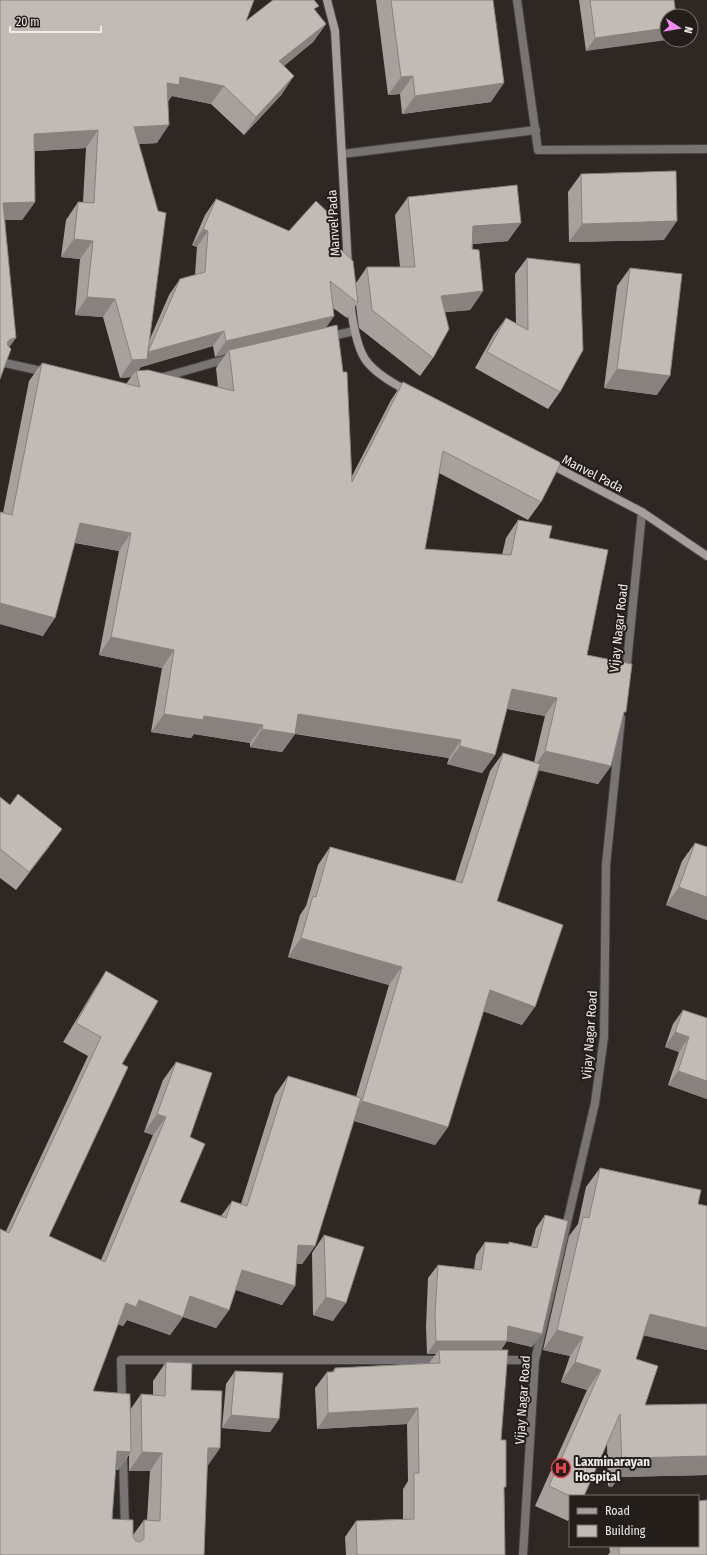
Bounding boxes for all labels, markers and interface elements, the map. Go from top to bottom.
scale bar [10,8,101,34]
north arrow [659,8,699,48]
text: 20 m [16,15,40,29]
text: N [681,25,695,35]
street label: Manvel Pada [324,189,343,257]
street label: Manvel Pada [560,452,626,495]
street label: Vijay Nagar Road [606,583,631,673]
street label: Vijay Nagar Road [579,990,600,1080]
street label: Vijay Nagar Road [512,1355,533,1445]
place label: Laxminarayan Hospital [575,1454,650,1484]
hospital icon: Laxminarayan Hospital [550,1457,572,1479]
legend [569,1495,699,1547]
text: Road [605,1504,630,1518]
text: Building [605,1524,646,1538]

